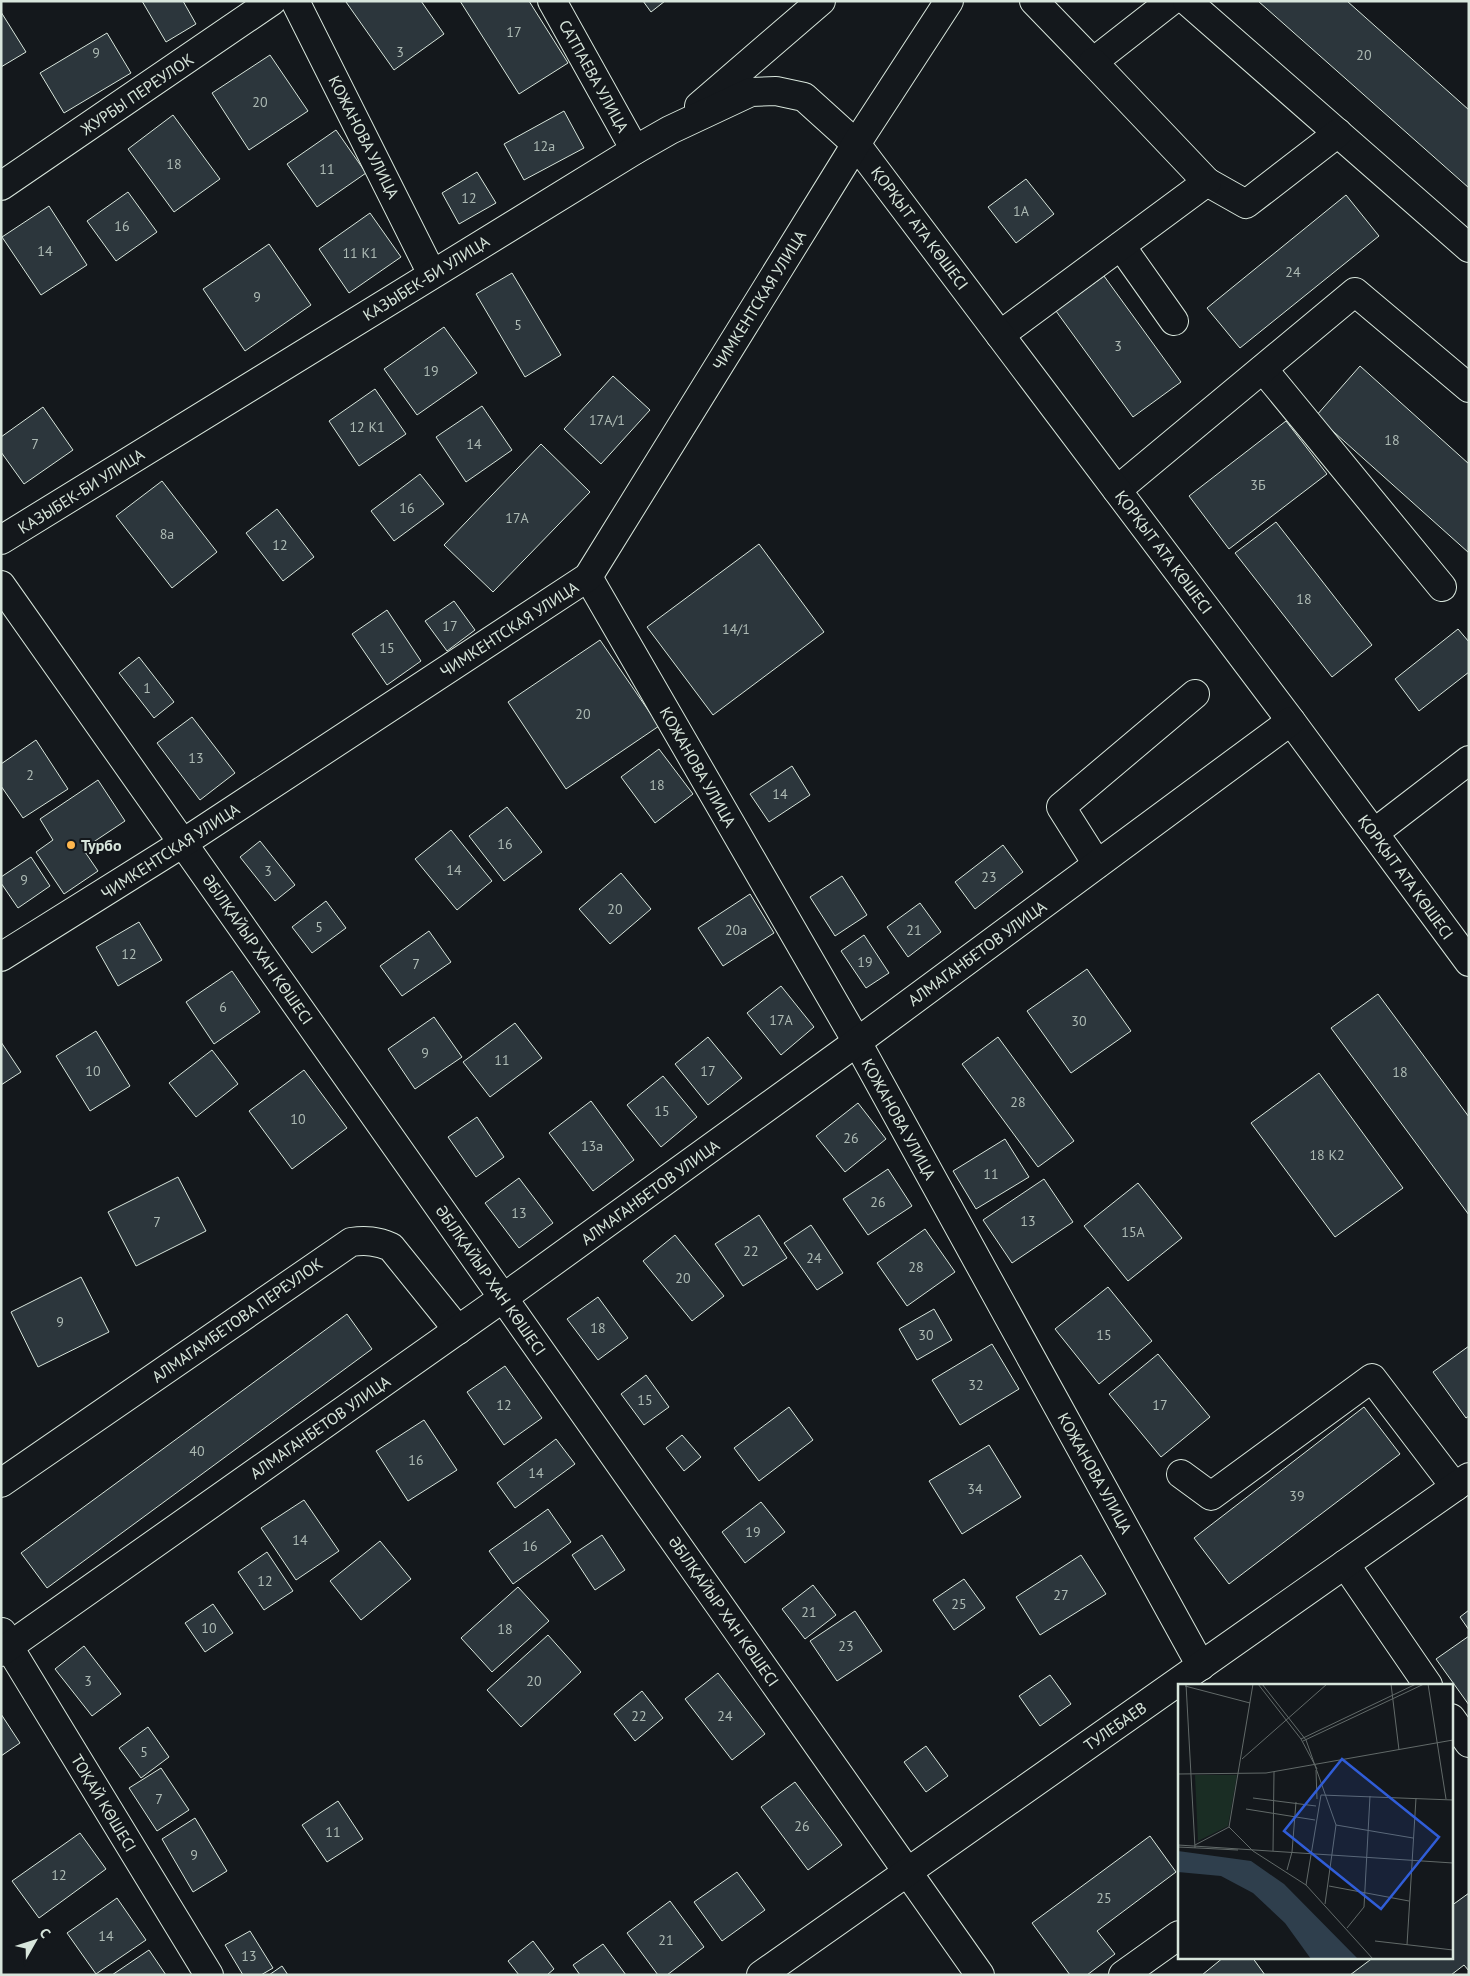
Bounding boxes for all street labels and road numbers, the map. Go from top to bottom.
street label: САТПАЕВА УЛИЦА [555,16,634,136]
street label: ЖУРБЫ ПЕРЕУЛОК [76,49,197,140]
street label: КОЖАНОВА УЛИЦА [324,72,404,202]
street label: ҚОРҚЫТ АТА КӨШЕСІ [867,162,973,294]
street label: ЧИМКЕНТСКАЯ УЛИЦА [708,226,811,374]
street label: КАЗЫБЕК-БИ УЛИЦА [359,231,493,325]
street label: КАЗЫБЕК-БИ УЛИЦА [14,444,148,538]
street label: ҚОРҚЫТ АТА КӨШЕСІ [1111,486,1217,618]
street label: ЧИМКЕНТСКАЯ УЛИЦА [436,576,583,681]
street label: КОЖАНОВА УЛИЦА [655,703,741,831]
street label: ЧИМКЕНТСКАЯ УЛИЦА [97,798,244,903]
street label: ҚОРҚЫТ АТА КӨШЕСІ [1354,811,1458,943]
street label: ӘБІЛҚАЙЫР ХАН КӨШЕСІ [198,870,318,1028]
street label: АЛМАГАНБЕТОВ УЛИЦА [904,896,1051,1010]
street label: КОЖАНОВА УЛИЦА [857,1055,941,1184]
street label: АЛМАГАНБЕТОВ УЛИЦА [577,1135,724,1249]
street label: ӘБІЛҚАЙЫР ХАН КӨШЕСІ [431,1201,551,1359]
street label: АЛМАГАМБЕТОВА ПЕРЕУЛОК [148,1253,326,1387]
street label: АЛМАГАНБЕТОВ УЛИЦА [246,1371,394,1483]
street label: КОЖАНОВА УЛИЦА [1053,1409,1137,1538]
street label: ӘБІЛҚАЙЫР ХАН КӨШЕСІ [664,1532,784,1690]
street label: ТУЛЕБАЕВ [1080,1697,1150,1755]
street label: ТОҚАЙ КӨШЕСІ [67,1751,141,1855]

